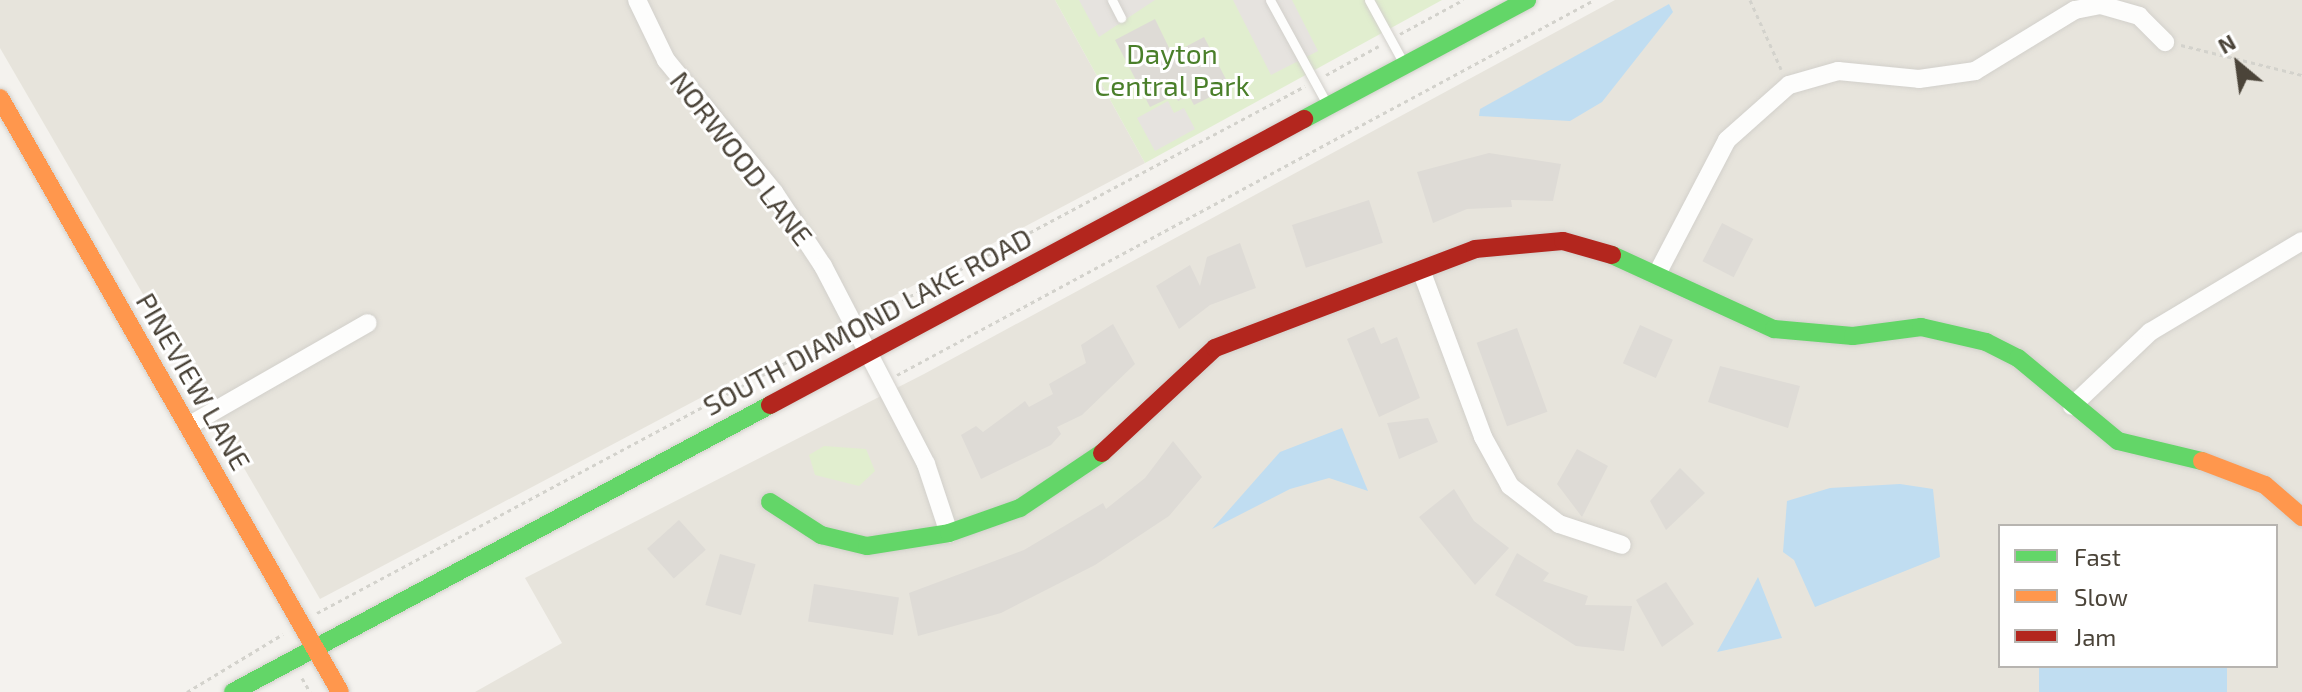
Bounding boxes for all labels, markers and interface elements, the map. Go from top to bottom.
north arrow [2198,24,2278,104]
text: N [2213,28,2240,58]
park label: Dayton Central Park [1094,36,1250,102]
street label: NORWOOD LANE [664,64,820,252]
street label: SOUTH DIAMOND LAKE ROAD [697,220,1037,422]
street label: PINEVIEW LANE [130,286,258,476]
legend [1998,524,2278,668]
text: Fast [2074,542,2121,571]
text: Slow [2074,582,2128,611]
text: Jam [2074,622,2116,651]

